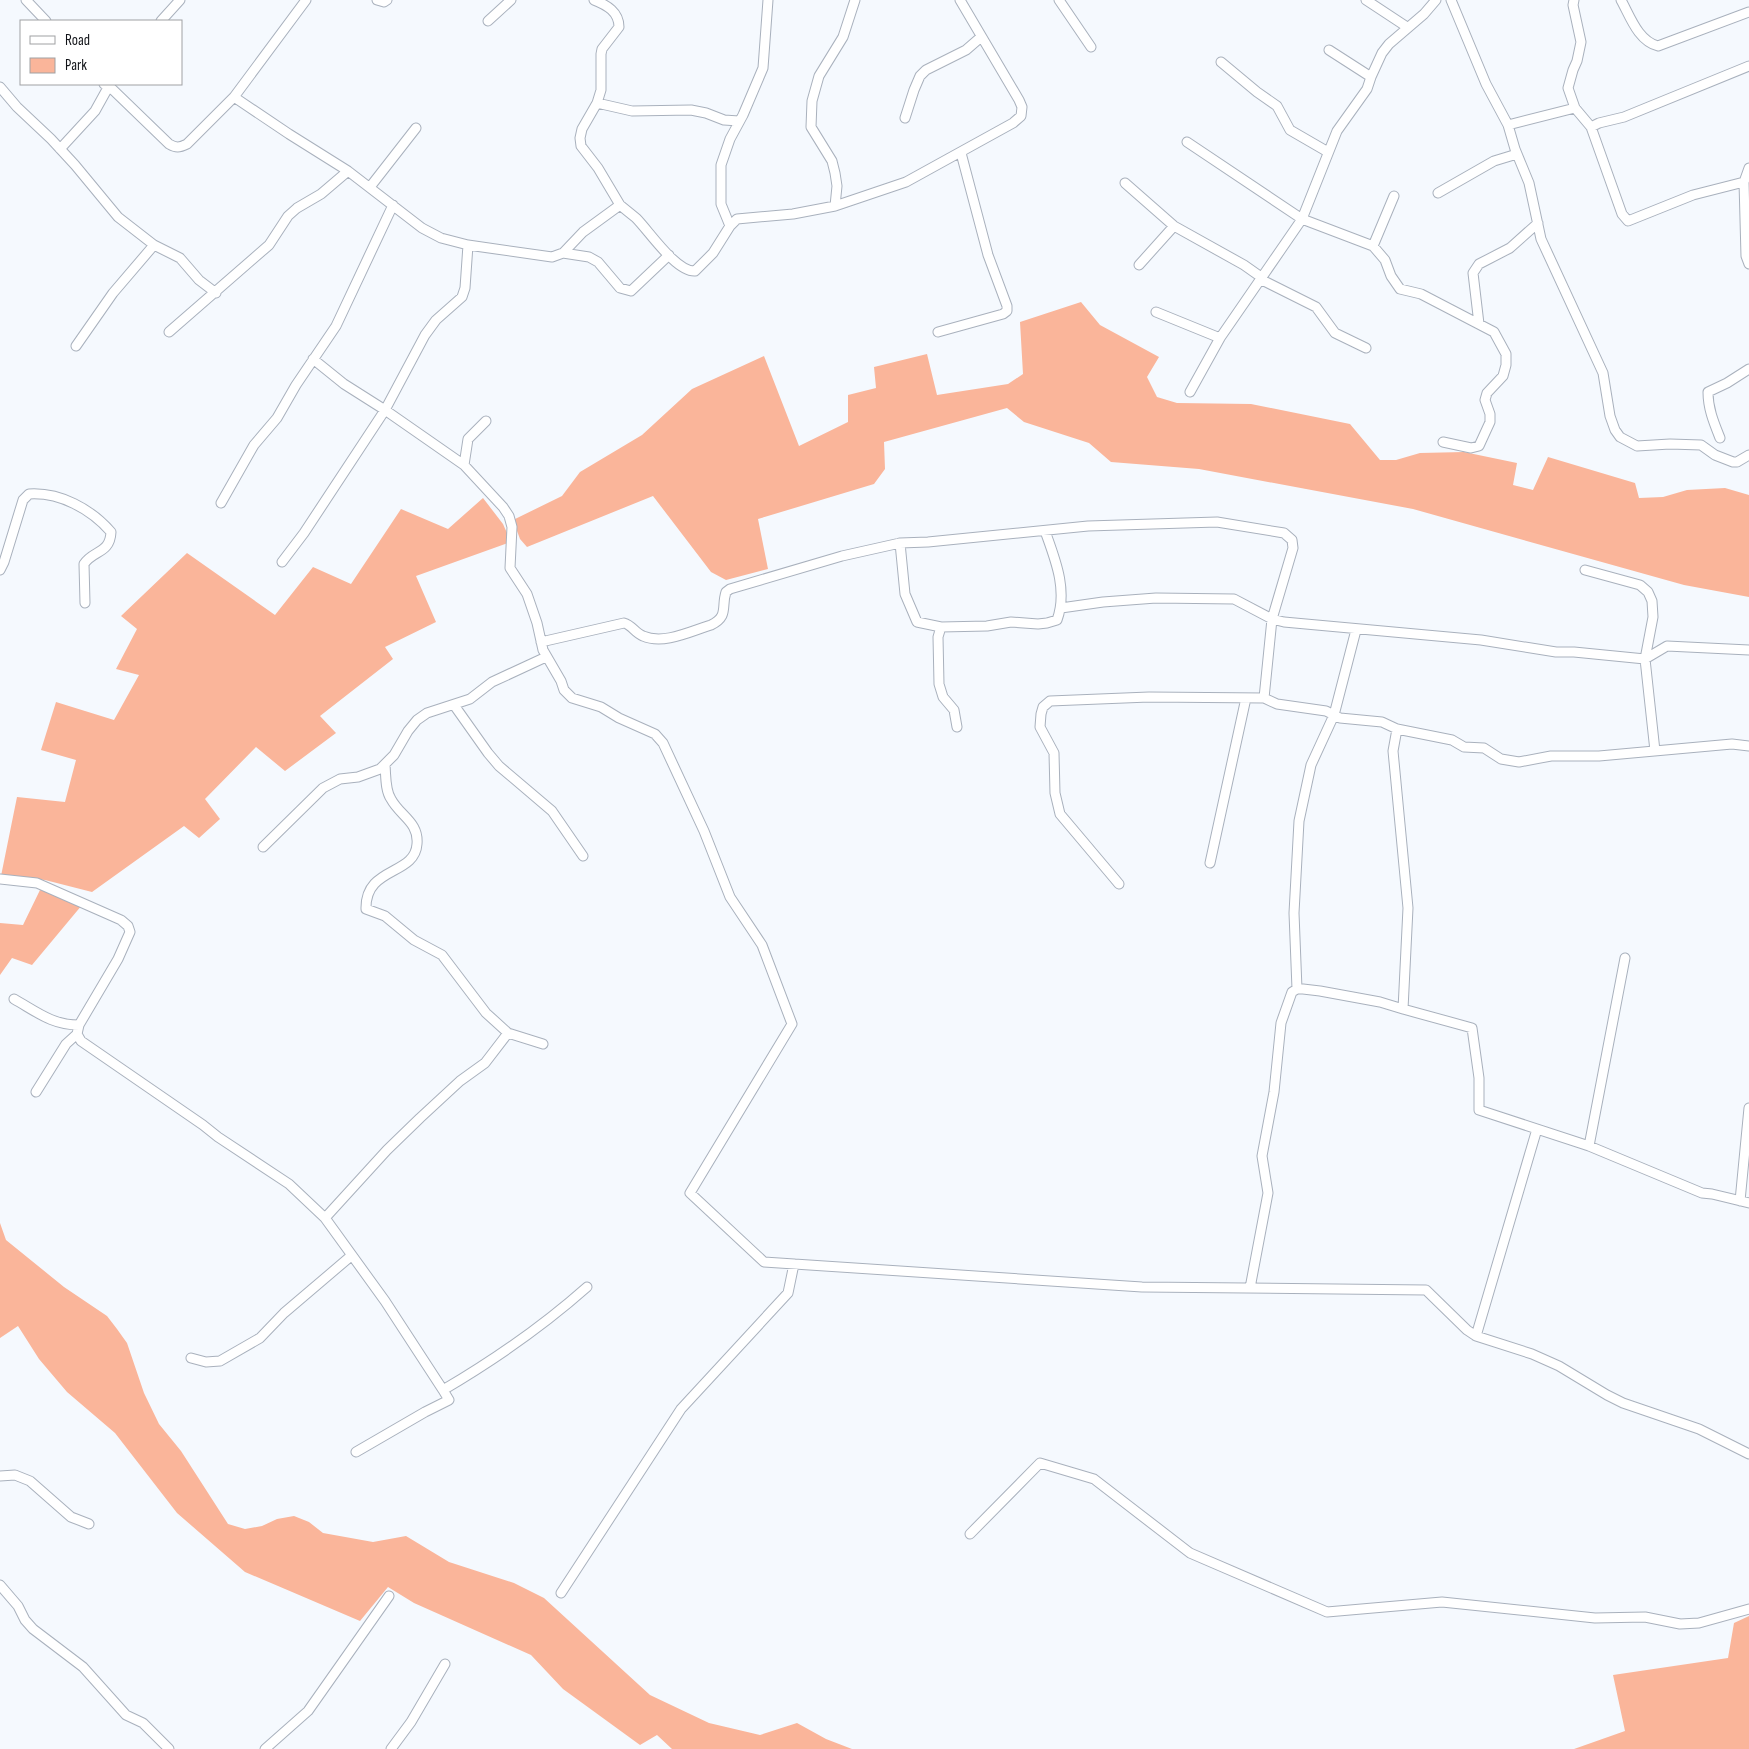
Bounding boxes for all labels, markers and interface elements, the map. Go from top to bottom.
legend [20,20,182,85]
text: Road [65,31,90,50]
text: Park [65,56,87,75]

